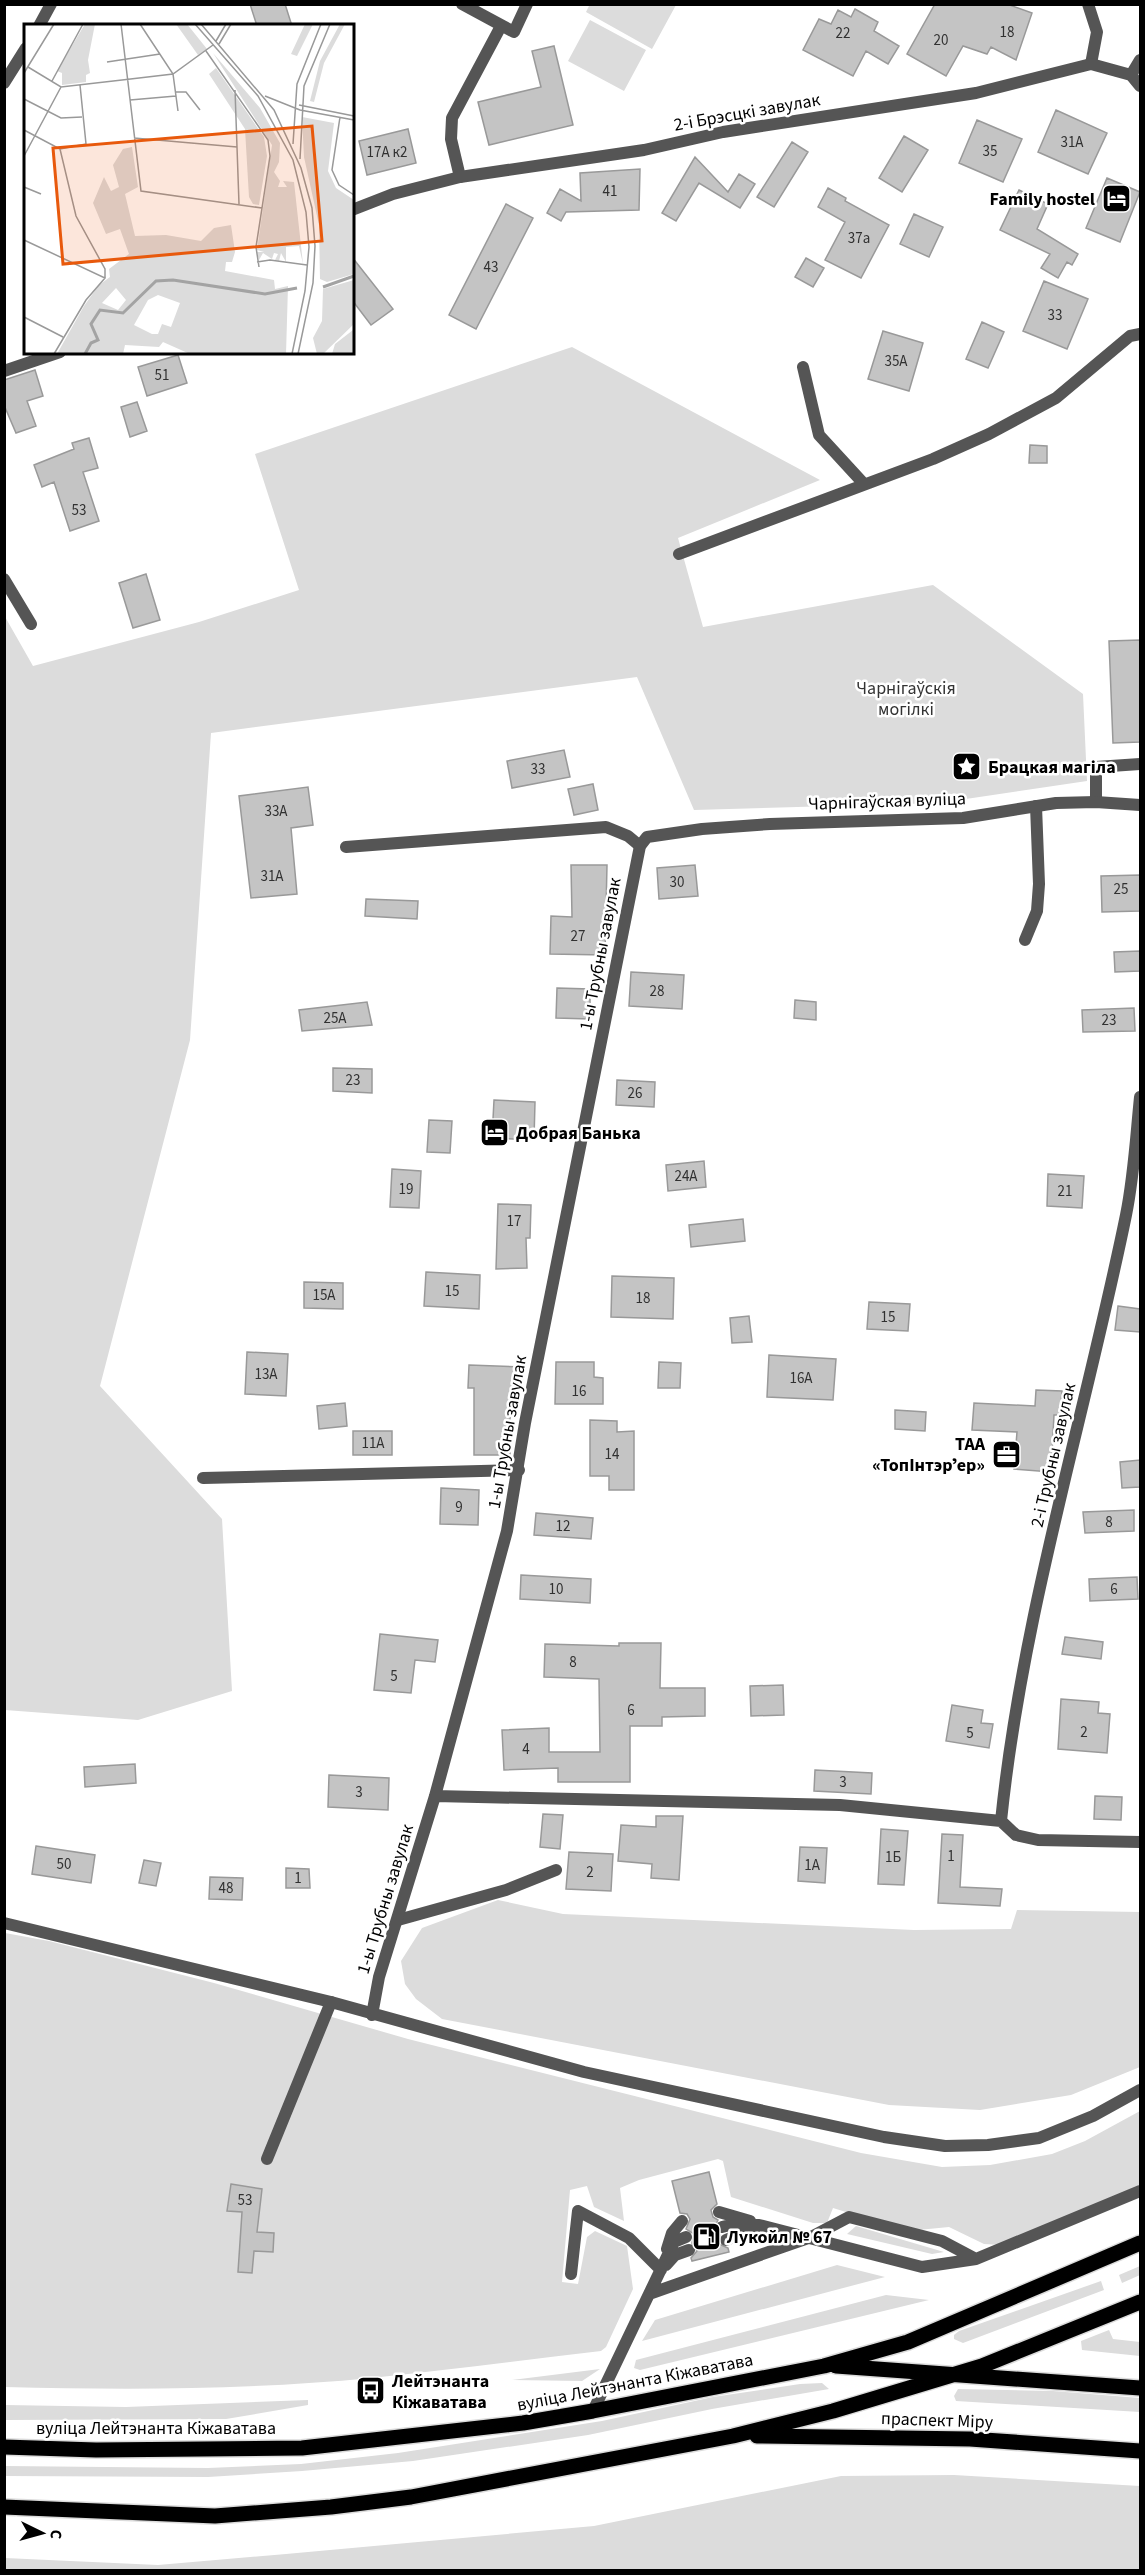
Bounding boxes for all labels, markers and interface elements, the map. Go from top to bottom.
house number: 18 [1000,22,1014,43]
house number: 22 [836,23,850,44]
inset map [24,24,354,354]
house number: 20 [934,30,948,51]
street label: 2-і Брэсцкі завулак [672,87,822,138]
house number: 31А [1060,132,1084,153]
house number: 35 [983,141,997,162]
house number: 17А к2 [367,142,407,163]
house number: 41 [603,181,617,202]
hotel icon: Family hostel [1100,183,1132,215]
place label: Family hostel [989,187,1095,212]
house number: 37а [848,228,870,249]
house number: 43 [484,257,498,278]
house number: 33 [1048,305,1062,326]
house number: 35А [884,351,908,372]
house number: 51 [155,365,169,386]
house number: 53 [72,500,86,521]
park label: Чарнігаўскія могілкі [856,676,956,722]
place icon: Брацкая магіла [951,751,983,783]
place label: Брацкая магіла [988,755,1116,780]
house number: 33 [531,759,545,780]
street label: Чарнігаўская вуліца [808,786,966,817]
house number: 33А [264,801,288,822]
house number: 31А [260,866,284,887]
house number: 30 [670,872,684,893]
street label: 1-ы Трубны завулак [573,875,628,1033]
house number: 25 [1114,879,1128,900]
house number: 27 [571,926,585,947]
house number: 28 [650,981,664,1002]
house number: 25А [323,1008,347,1029]
house number: 23 [1102,1010,1116,1031]
house number: 23 [346,1070,360,1091]
house number: 26 [628,1083,642,1104]
hotel icon: Добрая Банька [479,1117,511,1149]
place label: Добрая Банька [516,1121,641,1146]
house number: 24А [674,1166,698,1187]
house number: 19 [399,1179,413,1200]
house number: 21 [1058,1181,1072,1202]
house number: 17 [507,1211,521,1232]
house number: 15 [445,1281,459,1302]
house number: 15А [312,1285,336,1306]
house number: 18 [636,1288,650,1309]
house number: 15 [881,1307,895,1328]
street label: 1-ы Трубны завулак [482,1353,533,1511]
house number: 13А [254,1364,278,1385]
house number: 16А [789,1368,813,1389]
street label: 2-і Трубны завулак [1025,1380,1082,1530]
house number: 16 [572,1381,586,1402]
place label: ТАА «ТопІнтэрʼер» [872,1432,986,1478]
house number: 11А [361,1433,385,1454]
office icon: ТАА «ТопІнтэрʼер» [990,1438,1022,1470]
house number: 14 [605,1444,620,1465]
house number: 9 [455,1497,463,1518]
house number: 8 [1105,1512,1113,1533]
house number: 12 [556,1516,570,1537]
house number: 10 [549,1579,563,1600]
house number: 6 [1110,1579,1118,1600]
house number: 8 [569,1652,577,1673]
house number: 5 [390,1666,398,1687]
house number: 6 [627,1700,635,1721]
house number: 2 [1080,1722,1088,1743]
house number: 5 [966,1723,974,1744]
house number: 4 [522,1739,530,1760]
house number: 3 [839,1772,847,1793]
house number: 3 [355,1782,363,1803]
street label: 1-ы Трубны завулак [351,1821,420,1977]
house number: 1 [947,1846,955,1867]
house number: 1Б [885,1847,901,1868]
house number: 50 [57,1854,71,1875]
house number: 1А [804,1855,821,1876]
house number: 2 [586,1862,594,1883]
house number: 1 [294,1868,302,1889]
house number: 48 [219,1878,233,1899]
house number: 53 [238,2190,252,2211]
fuel station icon: Лукойл № 67 [690,2221,722,2253]
place label: Лукойл № 67 [726,2225,832,2250]
street label: вуліца Лейтэнанта Кіжаватава [515,2347,755,2418]
place label: Лейтэнанта Кіжаватава [391,2369,489,2415]
bus stop icon: Лейтэнанта Кіжаватава [355,2375,387,2407]
street label: праспект Міру [880,2406,994,2435]
street label: вуліца Лейтэнанта Кіжаватава [36,2416,276,2441]
north arrow [12,2503,72,2563]
text: С [45,2529,67,2540]

